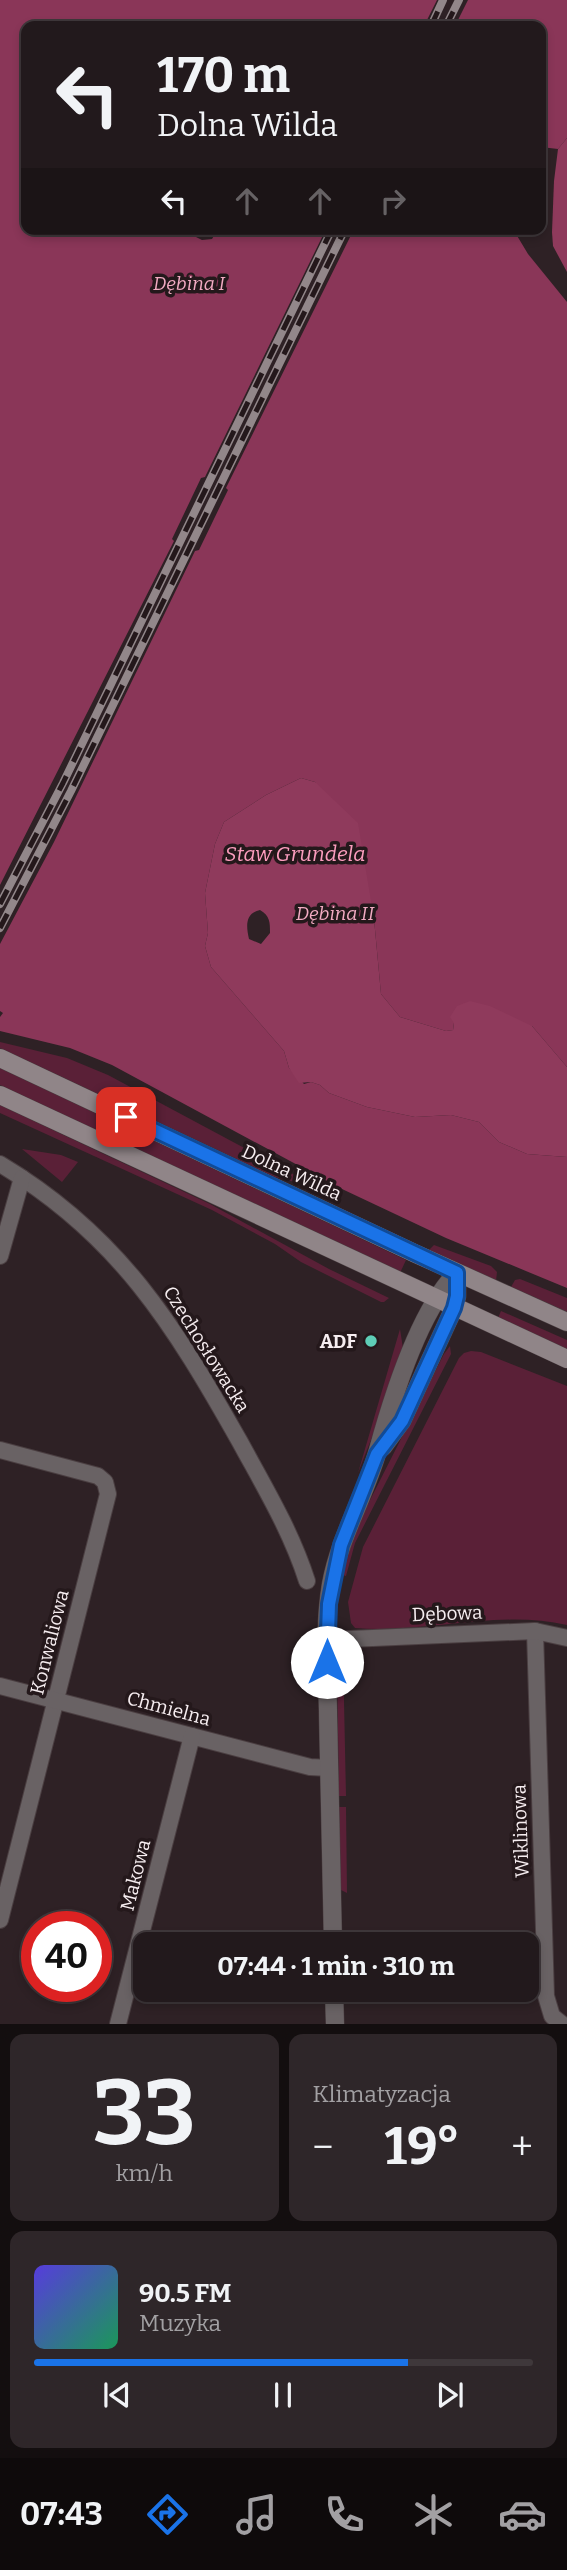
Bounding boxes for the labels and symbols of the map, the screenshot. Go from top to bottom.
park label: Dębina I [153,272,225,295]
water label: Staw Grundela [225,841,365,867]
park label: Dębina II [296,902,375,925]
pin [96,1087,156,1147]
street label: Dolna Wilda [238,1139,346,1206]
street label: Czechosłowacka [158,1282,255,1417]
place label: ADF [320,1330,357,1353]
marker: ADF [363,1333,379,1349]
street label: Konwaliowa [25,1587,74,1697]
street label: Dębowa [411,1601,483,1626]
position arrow [290,1625,364,1699]
street label: Chmielna [125,1686,214,1731]
street label: Wiklinowa [507,1783,534,1878]
street label: Makowa [116,1836,156,1913]
speed limit sign: 40 [21,1911,112,2002]

